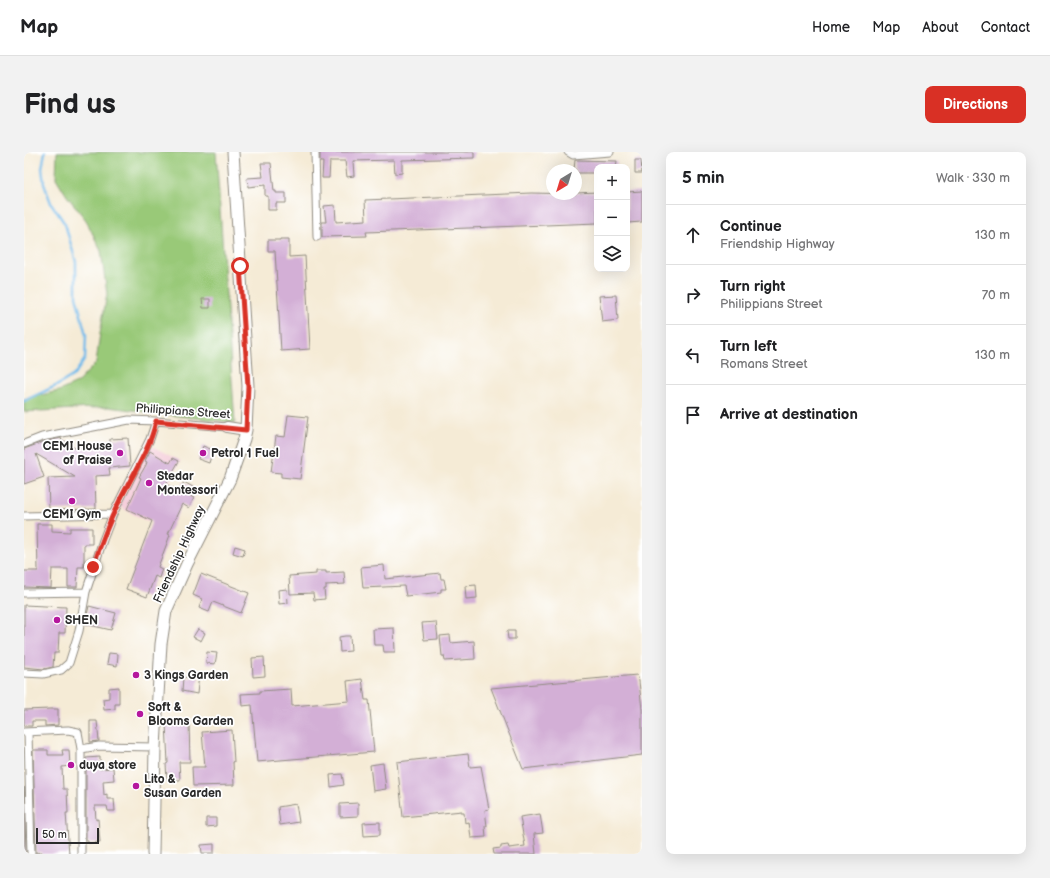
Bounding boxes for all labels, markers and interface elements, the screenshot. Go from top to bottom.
text: Map [20,16,58,39]
text: Home [812,19,850,36]
text: Map [872,19,900,36]
text: About [922,19,959,36]
text: Contact [981,19,1030,36]
button: Directions [925,86,1026,123]
text: Find us [24,88,116,121]
north arrow [546,164,582,200]
map controls [594,164,630,272]
button: + [594,164,630,200]
text: 5 min [682,168,725,188]
text: Walk · 330 m [936,170,1010,186]
button: − [594,200,630,236]
text: Continue [720,217,782,236]
icon: ahead [682,224,704,246]
text: 130 m [975,227,1010,243]
button: layers [594,236,630,272]
text: Friendship Highway [720,236,835,252]
route start [231,257,249,275]
text: Turn right [720,277,785,296]
icon: right [682,284,704,306]
text: 70 m [982,287,1010,303]
text: Philippians Street [720,296,823,312]
text: Turn left [720,337,777,356]
icon: left [682,344,704,366]
text: 130 m [975,347,1010,363]
text: Romans Street [720,356,807,372]
street label: Philippians Street [135,401,231,422]
icon: arrive [682,404,704,426]
text: Arrive at destination [720,405,858,424]
place label: CEMI House of Praise [43,439,112,468]
place label: Petrol 1 Fuel [211,446,279,461]
marker: CEMI House of Praise [115,448,125,458]
marker: Petrol 1 Fuel [198,448,208,458]
place label: Stedar Montessori [157,469,218,498]
marker: Stedar Montessori [144,478,154,488]
marker: CEMI Gym [67,496,77,506]
street label: Friendship Highway [150,503,209,605]
place label: CEMI Gym [43,507,101,522]
route end [84,558,102,576]
place label: SHEN [65,613,98,628]
marker: SHEN [52,615,62,625]
place label: 3 Kings Garden [144,668,229,683]
marker: 3 Kings Garden [131,670,141,680]
place label: Soft & Blooms Garden [148,700,234,729]
marker: Soft & Blooms Garden [135,709,145,719]
place label: duya store [79,758,136,773]
marker: duya store [66,760,76,770]
place label: Lito & Susan Garden [144,772,222,801]
marker: Lito & Susan Garden [131,781,141,791]
scale bar [36,826,99,845]
text: 50 m [42,828,67,841]

